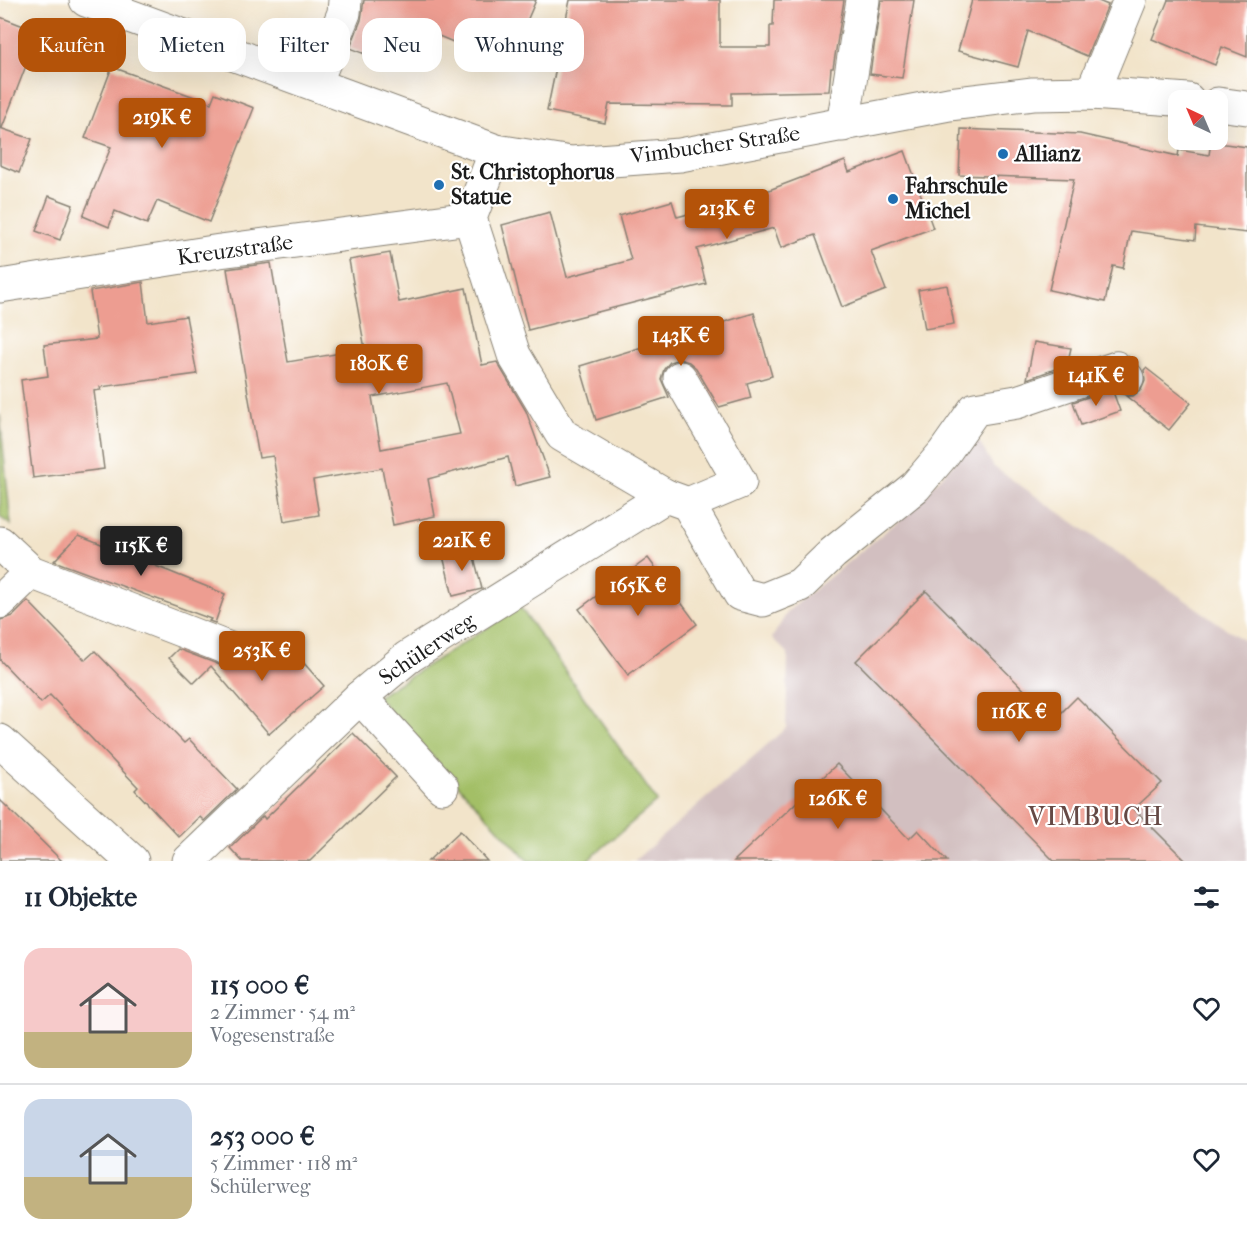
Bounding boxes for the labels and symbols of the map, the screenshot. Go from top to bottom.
north arrow [1168,90,1228,150]
pin: 219K € [113,98,211,149]
street label: Vimbucher Straße [627,120,802,170]
place label: Allianz [1013,141,1081,167]
marker: Allianz [996,147,1010,161]
place label: St. Christophorus Statue [451,159,614,210]
place label: Fahrschule Michel [904,173,1008,224]
marker: St. Christophorus Statue [432,178,446,192]
pin: 213K € [678,189,776,240]
marker: Fahrschule Michel [886,192,900,206]
street label: Kreuzstraße [175,229,295,271]
pin: 143K € [632,316,730,367]
pin: 180K € [330,344,428,395]
pin: 141K € [1047,356,1145,407]
pin: 221K € [413,521,511,572]
pin: 115K € [92,526,190,577]
pin: 165K € [589,566,687,617]
street label: Schülerweg [374,607,480,691]
pin: 253K € [213,631,311,682]
pin: 116K € [970,692,1068,743]
pin: 126K € [789,779,887,830]
district label: VIMBUCH [1027,801,1164,832]

